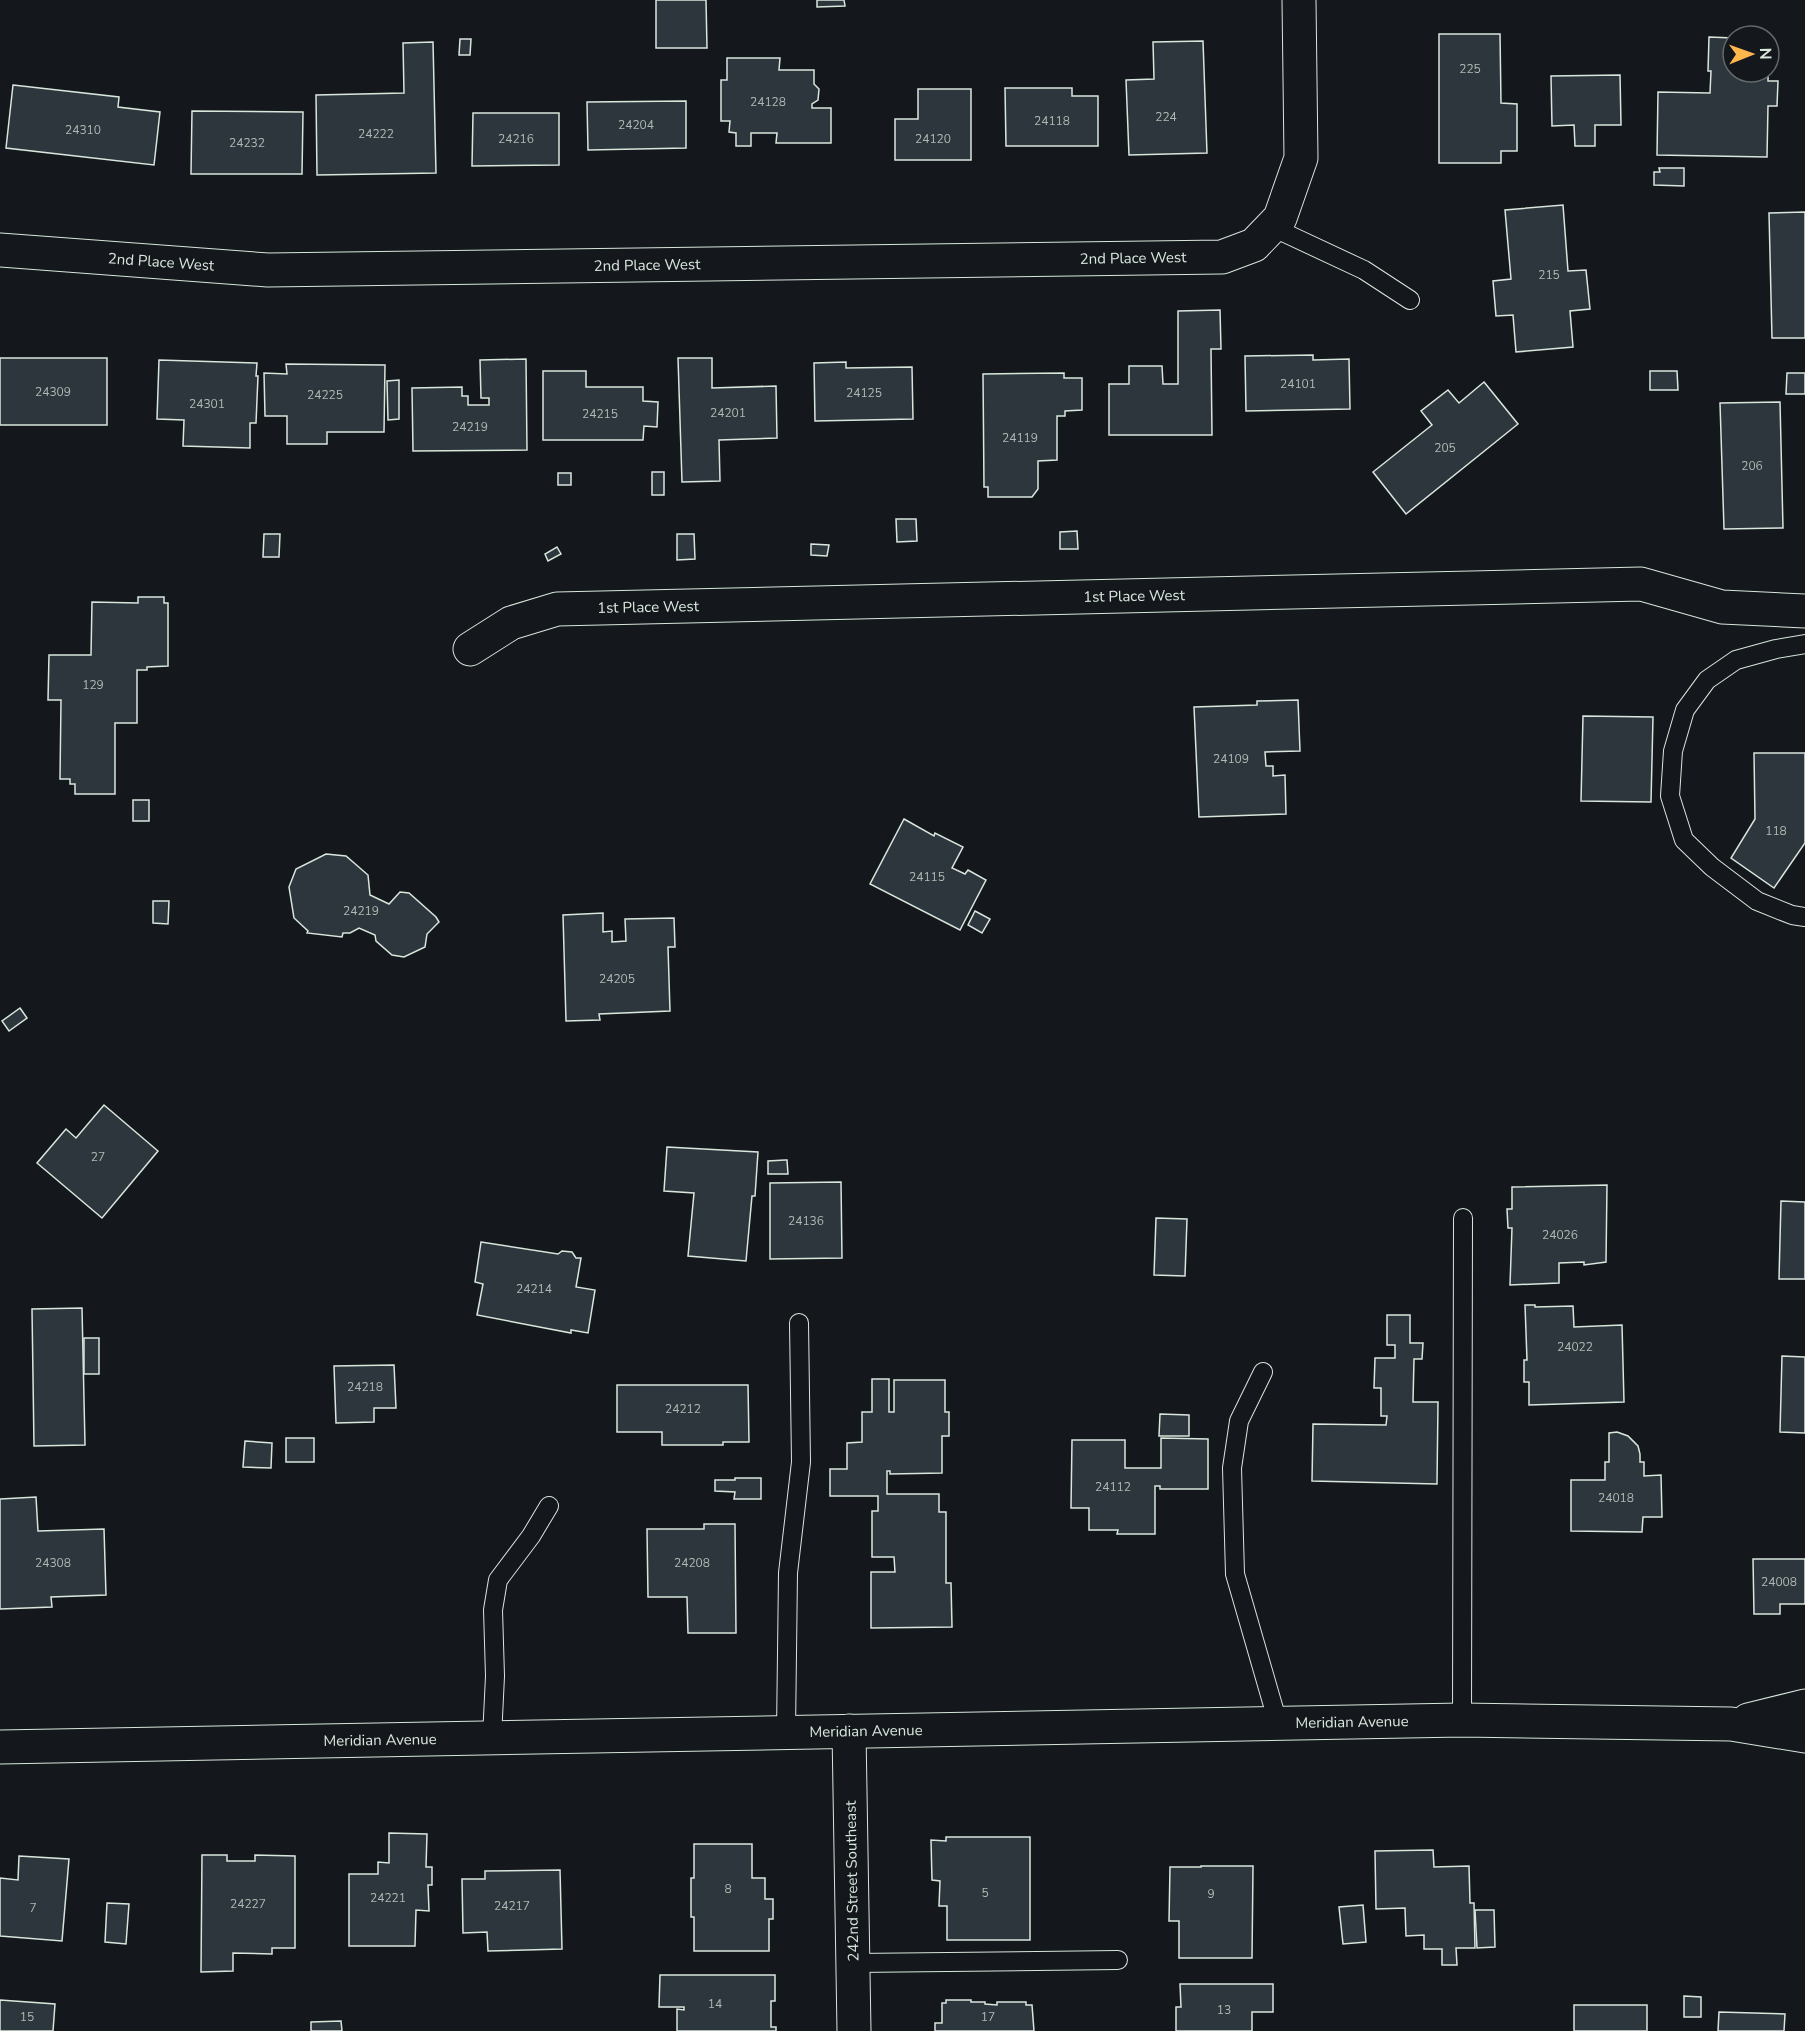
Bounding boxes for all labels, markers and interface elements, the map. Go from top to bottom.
north arrow [1721,24,1781,84]
text: N [1754,48,1776,60]
house number: 225 [1459,61,1481,77]
house number: 24128 [750,94,786,110]
house number: 224 [1155,109,1177,125]
house number: 24118 [1034,113,1070,129]
house number: 24204 [618,117,654,133]
house number: 24310 [65,122,101,138]
house number: 24222 [358,126,394,142]
house number: 24216 [498,131,534,147]
house number: 24120 [915,131,951,147]
house number: 24232 [229,135,265,151]
street label: 2nd Place West [1080,247,1187,269]
street label: 2nd Place West [107,248,216,276]
street label: 2nd Place West [594,254,701,276]
house number: 215 [1538,267,1560,283]
house number: 24101 [1280,376,1316,392]
house number: 24309 [35,384,71,400]
house number: 24125 [846,385,882,401]
house number: 24225 [307,387,343,403]
house number: 24301 [189,396,225,412]
house number: 24201 [710,405,746,421]
house number: 24215 [582,406,618,422]
house number: 24219 [452,419,488,435]
house number: 24119 [1002,430,1038,446]
house number: 205 [1434,440,1456,456]
house number: 206 [1741,458,1763,474]
street label: 1st Place West [1083,585,1186,607]
street label: 1st Place West [597,596,700,618]
house number: 129 [82,677,104,693]
house number: 24109 [1213,751,1249,767]
house number: 118 [1765,823,1787,839]
house number: 24115 [909,869,945,885]
house number: 24219 [343,903,379,919]
house number: 24205 [599,971,635,987]
house number: 27 [91,1149,105,1165]
house number: 24136 [788,1213,824,1229]
house number: 24026 [1542,1227,1578,1243]
house number: 24214 [516,1281,552,1297]
house number: 24022 [1557,1339,1593,1355]
house number: 24218 [347,1379,383,1395]
house number: 24212 [665,1401,701,1417]
house number: 24112 [1095,1479,1131,1495]
house number: 24018 [1598,1490,1634,1506]
house number: 24308 [35,1555,71,1571]
house number: 24208 [674,1555,710,1571]
house number: 24008 [1761,1574,1797,1590]
street label: Meridian Avenue [1295,1711,1409,1733]
street label: Meridian Avenue [809,1720,923,1742]
street label: Meridian Avenue [323,1729,437,1751]
street label: 242nd Street Southeast [841,1800,863,1962]
house number: 8 [724,1881,732,1897]
house number: 5 [981,1885,989,1901]
house number: 9 [1207,1886,1215,1902]
house number: 24221 [370,1890,406,1906]
house number: 24227 [230,1896,266,1912]
house number: 24217 [494,1898,530,1914]
house number: 7 [29,1900,37,1916]
house number: 14 [708,1996,722,2012]
house number: 13 [1217,2002,1231,2018]
house number: 15 [20,2009,34,2025]
house number: 17 [981,2009,995,2025]

